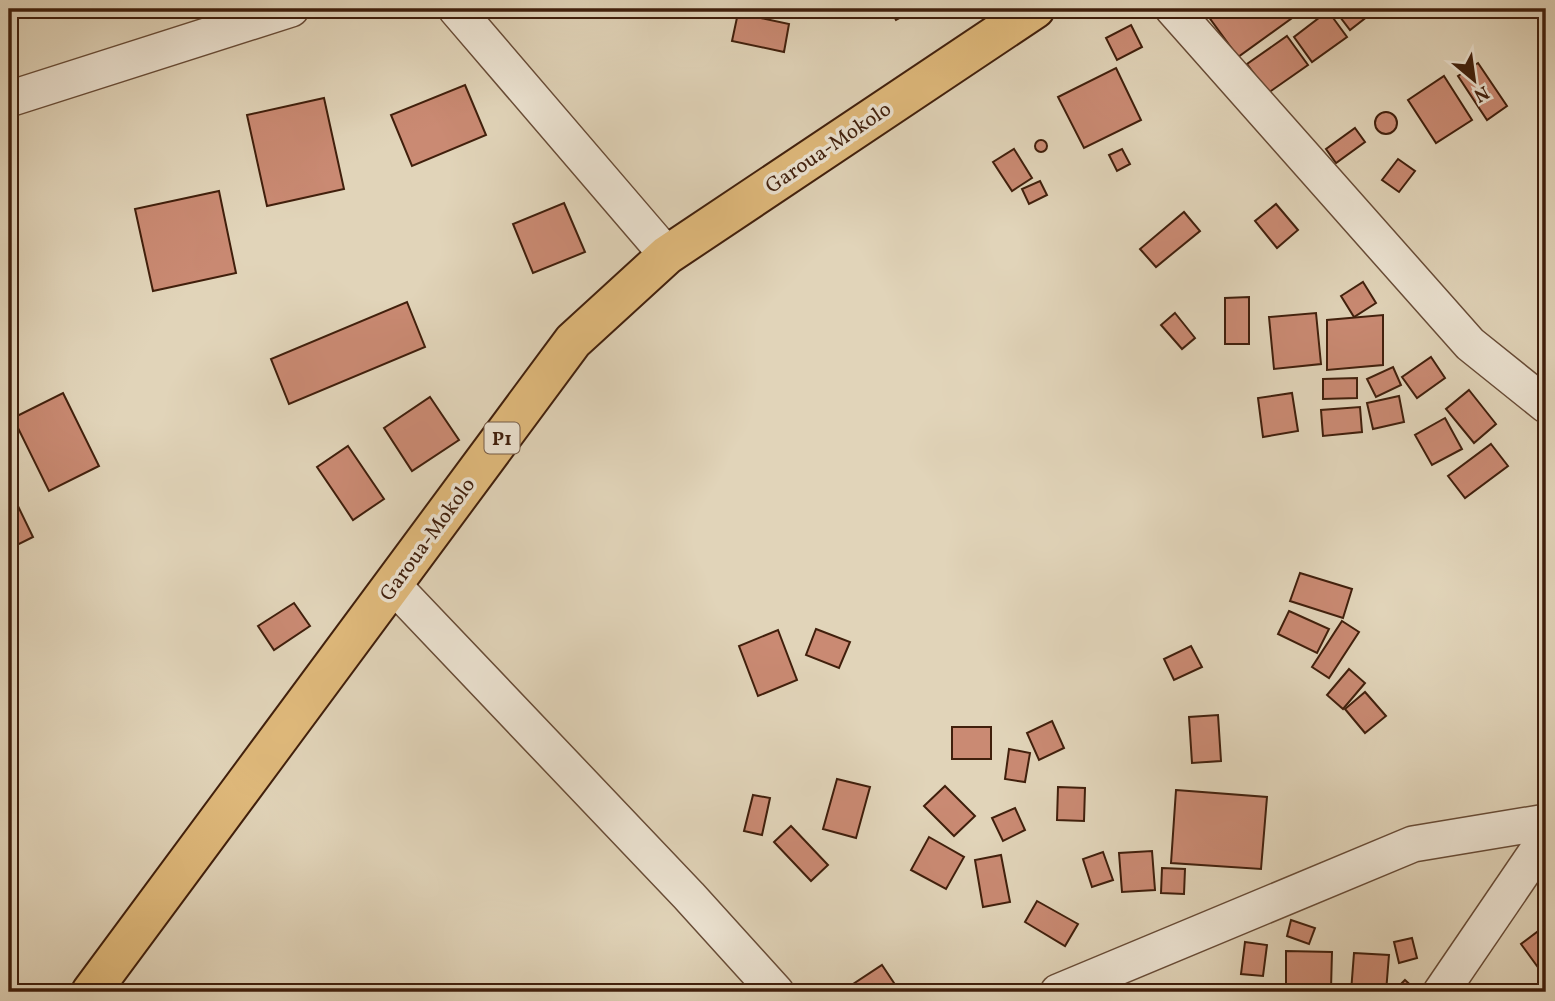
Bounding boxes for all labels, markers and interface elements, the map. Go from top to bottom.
north arrow [1440,46,1510,116]
text: N [1469,78,1494,108]
street label: Garoua-Mokolo [760,95,898,201]
road number: P1 [484,422,520,453]
street label: Garoua-Mokolo [374,472,483,608]

